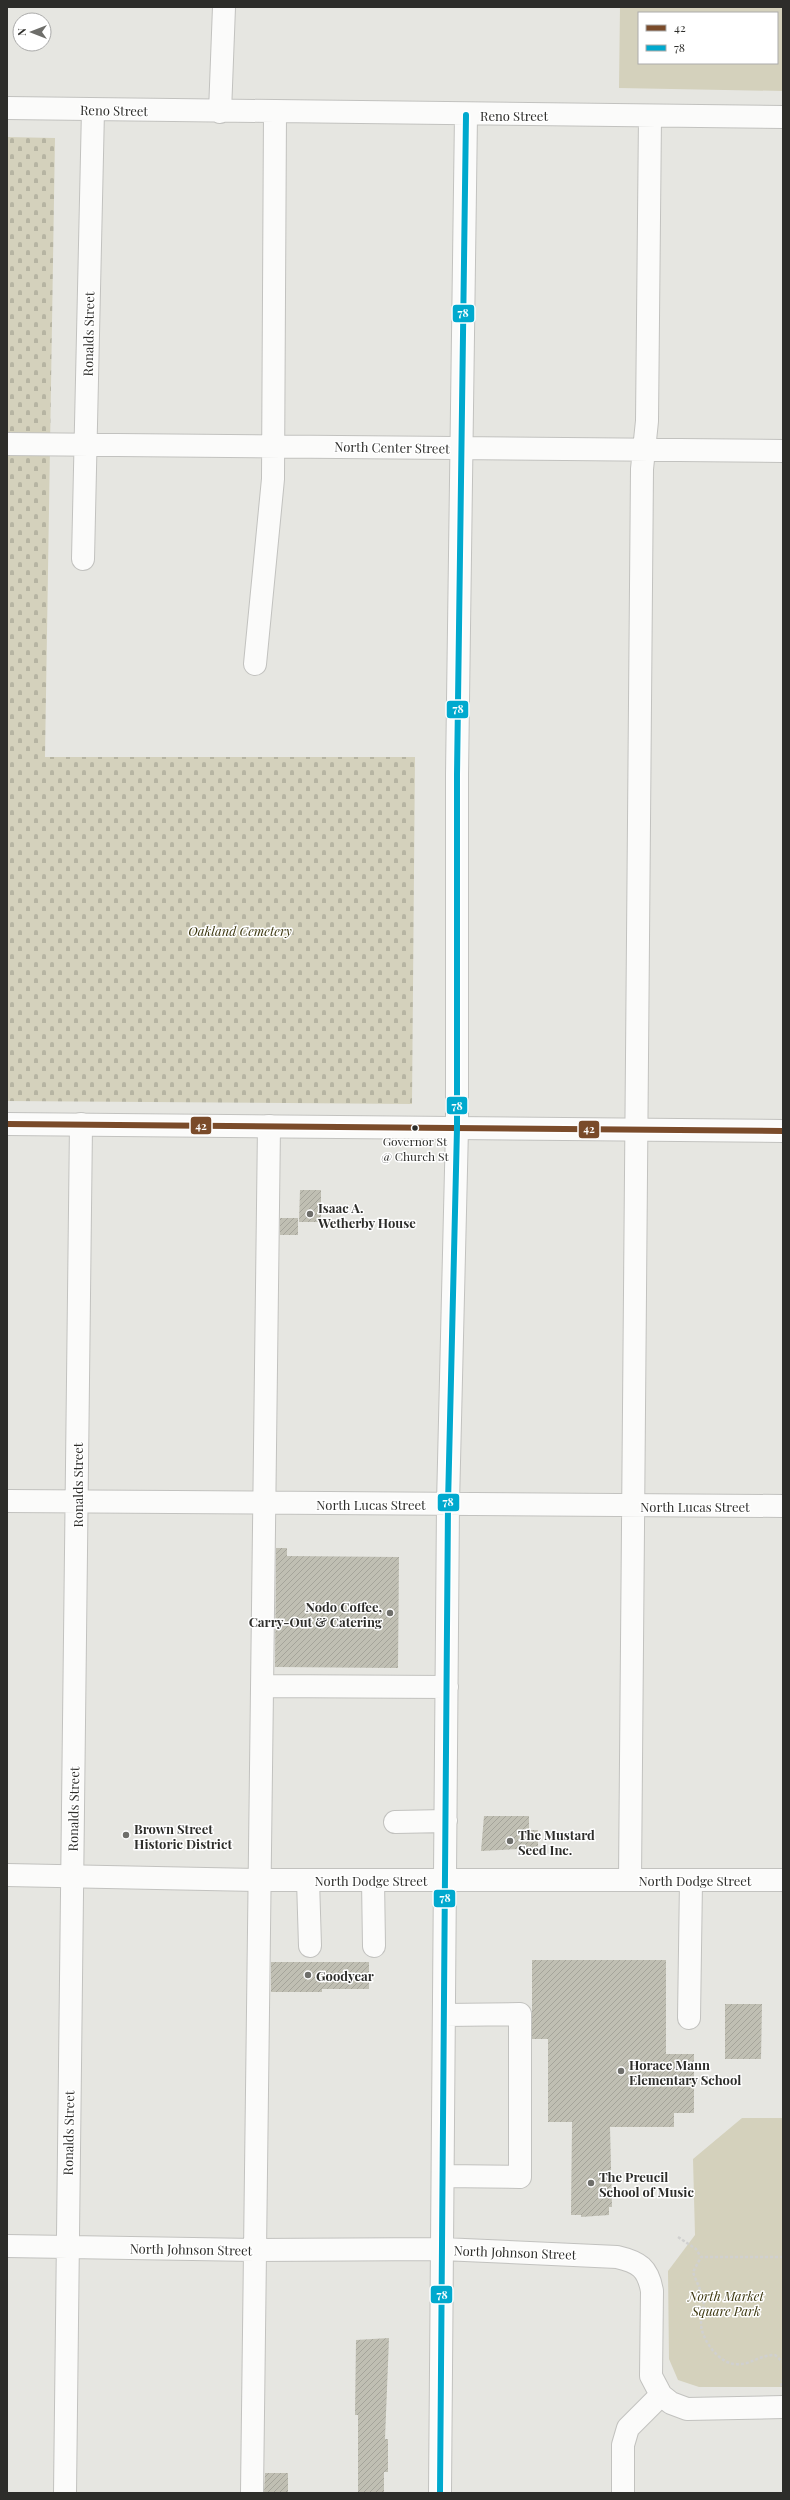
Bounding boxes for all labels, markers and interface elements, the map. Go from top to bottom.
north arrow [12,12,52,52]
legend [638,12,778,64]
text: 42 [674,19,686,35]
text: N [14,28,29,36]
text: 78 [674,39,685,55]
street label: Reno Street [80,101,149,119]
street label: Reno Street [480,107,548,124]
street label: Ronalds Street [79,291,97,377]
line badge: 78 [452,304,475,323]
text: 78 [457,305,469,320]
street label: North Center Street [334,437,450,457]
line badge: 78 [446,700,469,719]
text: 78 [452,701,464,716]
park label: Oakland Cemetery [188,922,292,939]
line badge: 78 [446,1096,468,1115]
text: 78 [451,1098,463,1113]
line badge: 42 [190,1116,212,1135]
text: 42 [195,1118,207,1133]
line badge: 42 [578,1120,600,1139]
text: 42 [583,1121,595,1136]
marker: Governor St @ Church St [410,1123,420,1133]
place label: Governor St @ Church St [381,1133,450,1164]
place label: Isaac A. Wetherby House [317,1199,416,1231]
marker: Isaac A. Wetherby House [305,1209,315,1219]
street label: Ronalds Street [69,1442,86,1527]
line badge: 78 [437,1493,460,1512]
text: 78 [442,1494,454,1509]
street label: North Lucas Street [316,1496,426,1513]
street label: North Lucas Street [640,1498,750,1515]
place label: Nodo Coffee, Carry-Out & Catering [249,1598,383,1630]
marker: Nodo Coffee, Carry-Out & Catering [385,1608,395,1618]
street label: Ronalds Street [64,1766,82,1852]
place label: Brown Street Historic District [134,1820,232,1852]
place label: The Mustard Seed Inc. [518,1826,595,1858]
marker: Brown Street Historic District [121,1830,131,1840]
marker: The Mustard Seed Inc. [505,1836,515,1846]
street label: North Dodge Street [315,1872,428,1889]
street label: North Dodge Street [639,1872,752,1889]
line badge: 78 [433,1889,456,1908]
text: 78 [439,1890,451,1905]
place label: Goodyear [316,1967,374,1984]
marker: Goodyear [303,1970,313,1980]
place label: Horace Mann Elementary School [629,2056,741,2088]
marker: Horace Mann Elementary School [616,2066,626,2076]
street label: Ronalds Street [59,2090,77,2176]
place label: The Preucil School of Music [599,2168,694,2200]
marker: The Preucil School of Music [586,2178,596,2188]
street label: North Johnson Street [130,2239,253,2259]
street label: North Johnson Street [453,2241,577,2263]
line badge: 78 [430,2285,453,2304]
text: 78 [436,2287,448,2302]
park label: North Market Square Park [687,2287,764,2319]

